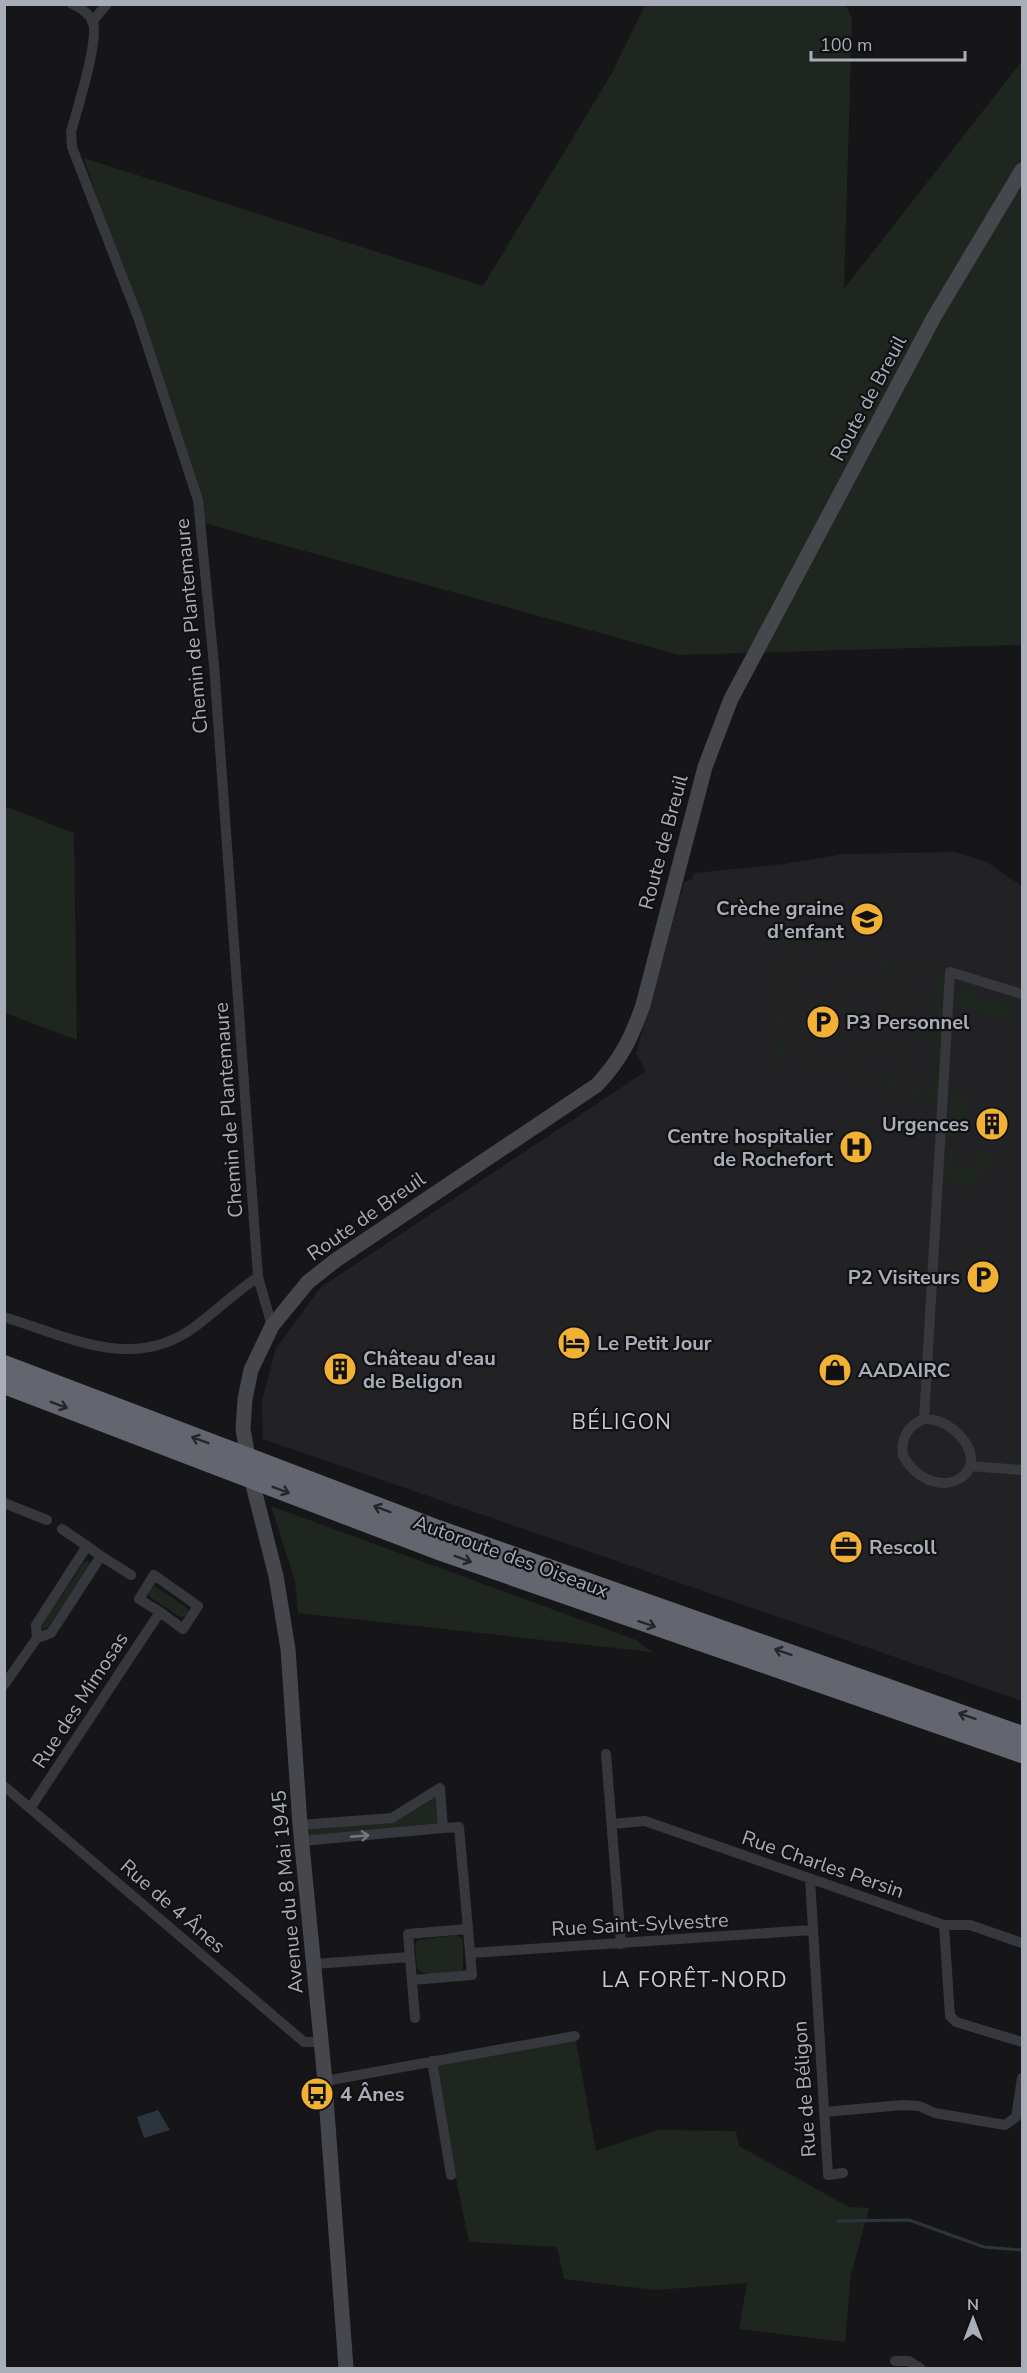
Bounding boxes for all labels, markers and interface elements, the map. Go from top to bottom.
scale bar [811,24,966,62]
text: 100 m [820,33,872,57]
street label: Route de Breuil [824,331,913,466]
street label: Chemin de Plantemaure [169,517,214,735]
street label: Route de Breuil [633,772,694,913]
place label: Crèche graine d'enfant [716,895,844,945]
school or university icon: Crèche graine d'enfant [849,901,885,937]
street label: Chemin de Plantemaure [208,1001,249,1219]
parking icon: P3 Personnel [805,1004,841,1040]
place label: P3 Personnel [846,1009,970,1036]
building icon: Urgences [974,1106,1010,1142]
place label: Urgences [882,1111,969,1138]
place label: Centre hospitalier de Rochefort [667,1123,833,1173]
hospital icon: Centre hospitalier de Rochefort [838,1129,874,1165]
street label: Route de Breuil [302,1166,431,1267]
parking icon: P2 Visiteurs [965,1259,1001,1295]
place label: P2 Visiteurs [848,1264,960,1291]
hotel icon: Le Petit Jour [556,1325,592,1361]
place label: Le Petit Jour [597,1330,712,1357]
place label: Château d'eau de Beligon [363,1345,496,1395]
building icon: Château d'eau de Beligon [322,1351,358,1387]
shop icon: AADAIRC [817,1352,853,1388]
place label: AADAIRC [858,1357,950,1384]
one-way arrow [49,1400,68,1411]
district label: BÉLIGON [572,1408,672,1436]
one-way arrow [191,1433,210,1444]
one-way arrow [271,1485,289,1496]
one-way arrow [373,1503,392,1514]
street label: Autoroute des Oiseaux [410,1509,612,1604]
office icon: Rescoll [828,1529,864,1565]
place label: Rescoll [869,1534,937,1561]
one-way arrow [453,1554,472,1565]
one-way arrow [637,1619,656,1630]
street label: Rue des Mimosas [26,1627,135,1774]
one-way arrow [774,1646,793,1657]
one-way arrow [958,1710,977,1721]
street label: Avenue du 8 Mai 1945 [265,1789,310,1995]
street label: Rue Charles Persin [738,1824,907,1905]
one-way arrow [350,1830,370,1841]
street label: Rue de 4 Ânes [114,1853,231,1960]
street label: Rue Saint-Sylvestre [551,1906,729,1943]
district label: LA FORÊT-NORD [602,1966,788,1994]
street label: Rue de Béligon [786,2020,823,2158]
bus stop icon: 4 Ânes [299,2076,335,2112]
place label: 4 Ânes [340,2081,405,2108]
north arrow [943,2289,1003,2349]
text: N [967,2294,979,2316]

